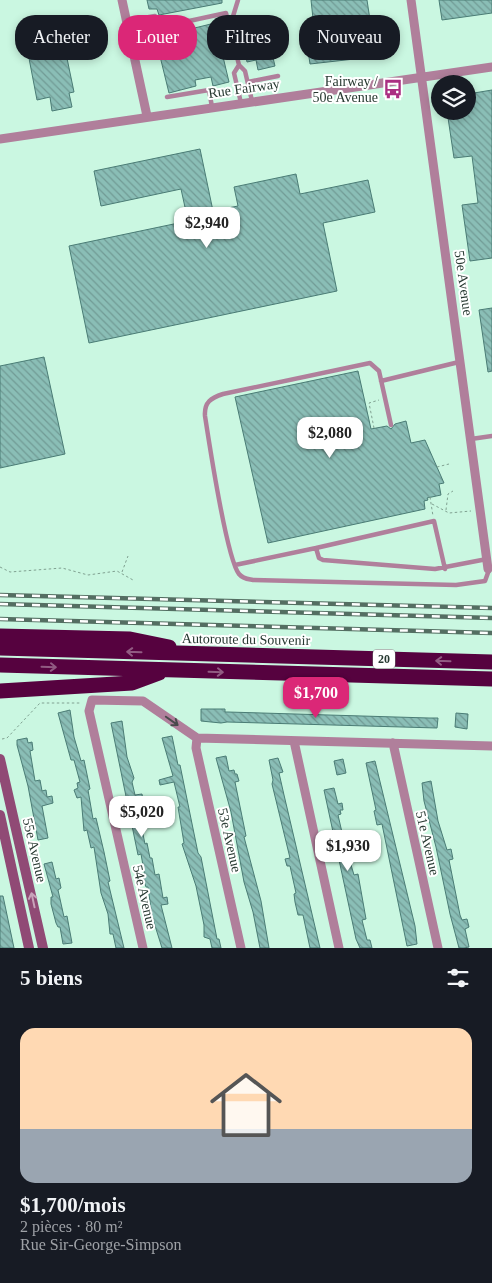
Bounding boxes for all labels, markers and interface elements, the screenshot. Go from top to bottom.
chip: Acheter [15,15,108,60]
chip: Louer [118,15,197,60]
chip: Filtres [207,15,289,60]
chip: Nouveau [299,15,400,60]
place label: Fairway / 50e Avenue [313,74,378,105]
map controls [431,75,476,120]
button: layers [431,75,476,120]
street label: Rue Fairway [207,76,281,101]
bus stop icon: Fairway / 50e Avenue [382,78,404,100]
pin: $2,940 [166,206,248,249]
text: $2,940 [185,214,229,231]
street label: 50e Avenue [452,250,475,317]
pin: $2,080 [289,416,371,459]
text: $2,080 [308,424,352,441]
street label: Autoroute du Souvenir [182,631,311,648]
one-way arrow [126,648,142,657]
road number: 20 [373,650,395,669]
one-way arrow [436,656,452,666]
one-way arrow [40,662,56,672]
one-way arrow [208,667,224,676]
pin: $1,700 [275,676,357,719]
text: $1,700 [294,684,338,701]
one-way arrow [165,715,179,726]
pin: $5,020 [101,796,183,838]
text: $5,020 [120,803,164,820]
street label: 53e Avenue [215,807,244,874]
street label: 51e Avenue [413,810,442,877]
street label: 55e Avenue [20,817,49,884]
pin: $1,930 [307,830,389,872]
text: $1,930 [326,837,370,854]
street label: 54e Avenue [130,864,159,931]
one-way arrow [28,893,37,909]
icon: filters [444,964,472,992]
text: 5 biens [20,966,82,990]
icon: home [201,1060,291,1150]
text: $1,700/mois [20,1193,126,1217]
text: 2 pièces · 80 m² [20,1218,123,1235]
text: Rue Sir-George-Simpson [20,1236,182,1253]

